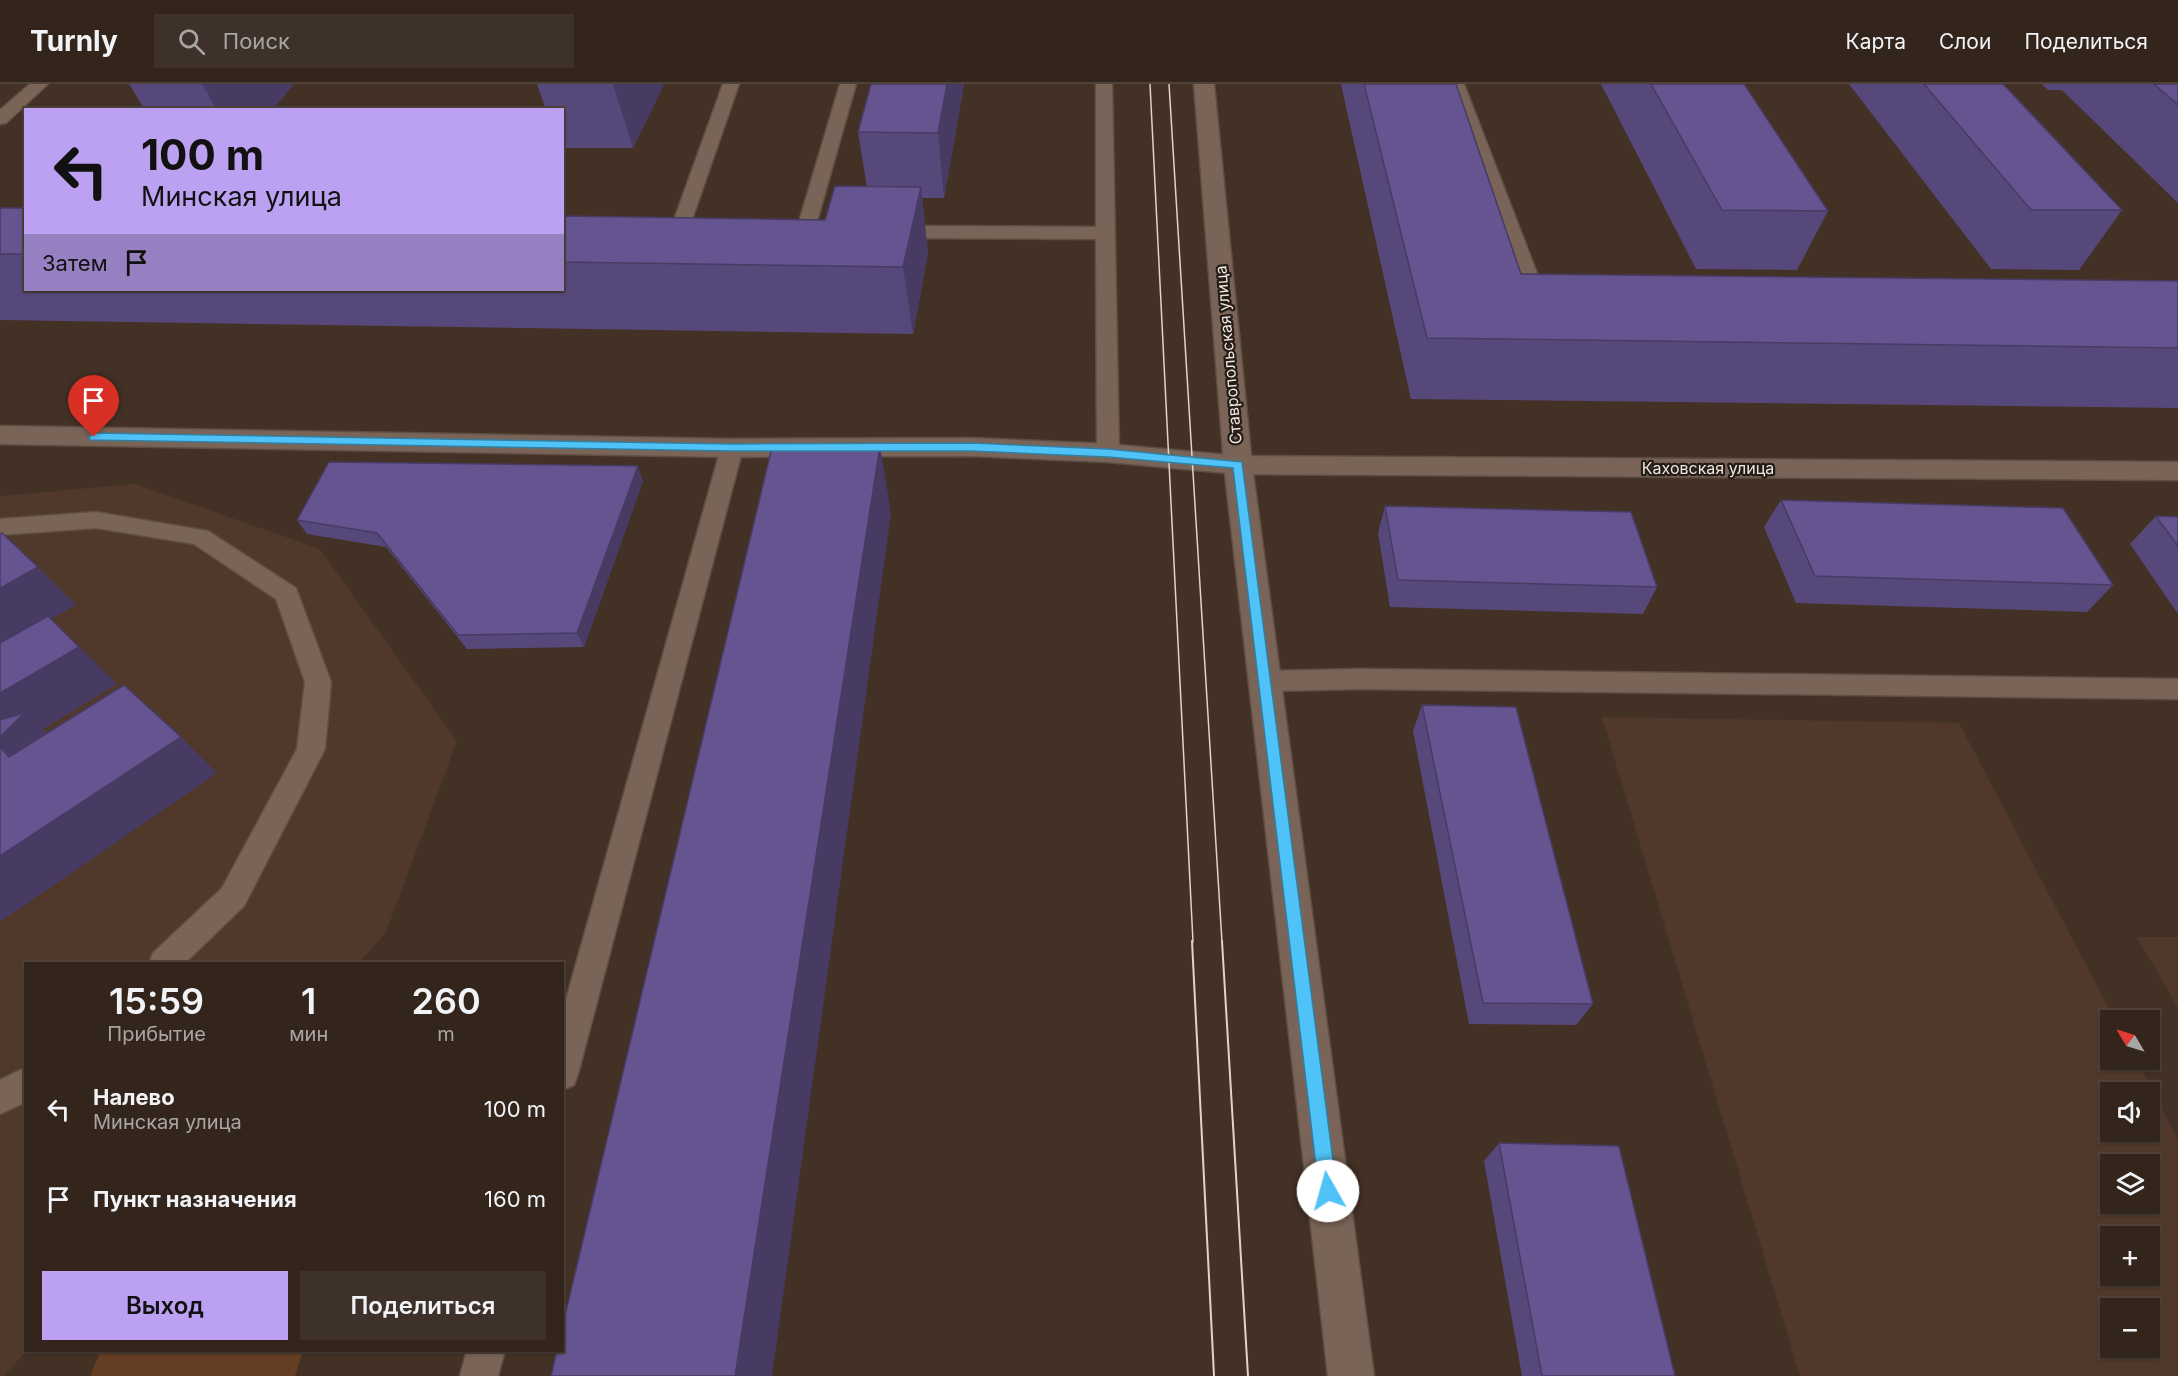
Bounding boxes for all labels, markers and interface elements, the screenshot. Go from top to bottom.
search box [154,14,574,68]
text: Turnly [30,24,118,58]
icon: search [175,25,208,58]
text: Поиск [223,28,290,54]
text: Карта [1846,29,1906,54]
text: Слои [1939,29,1991,54]
text: Поделиться [2024,29,2148,54]
text: 100 m [141,129,264,180]
icon: left [42,132,120,210]
text: Минская улица [141,180,342,213]
icon: arrive [120,246,153,279]
text: Затем [42,250,108,276]
street label: Ставропольская улица [1210,265,1246,445]
pin [68,375,119,437]
icon: arrive [77,384,110,417]
street label: Каховская улица [1642,458,1774,478]
text: 15:59 [109,979,204,1023]
text: 1 [301,979,316,1023]
text: 260 [411,979,481,1023]
north arrow [2100,1010,2160,1070]
map controls [2100,1010,2160,1358]
text: Прибытие [107,1022,206,1046]
text: мин [289,1022,328,1046]
text: m [437,1022,455,1046]
button: sound [2100,1082,2160,1142]
text: Налево [93,1084,175,1110]
icon: left [42,1093,75,1126]
text: 100 m [484,1096,546,1122]
text: Минская улица [93,1110,242,1134]
button: layers [2100,1154,2160,1214]
position arrow [1296,1159,1360,1223]
icon: arrive [42,1183,75,1216]
text: Пункт назначения [93,1186,297,1212]
text: 160 m [484,1186,546,1212]
button: + [2100,1226,2160,1286]
button: Выход [42,1271,288,1340]
button: Поделиться [300,1271,546,1340]
button: − [2100,1298,2160,1358]

